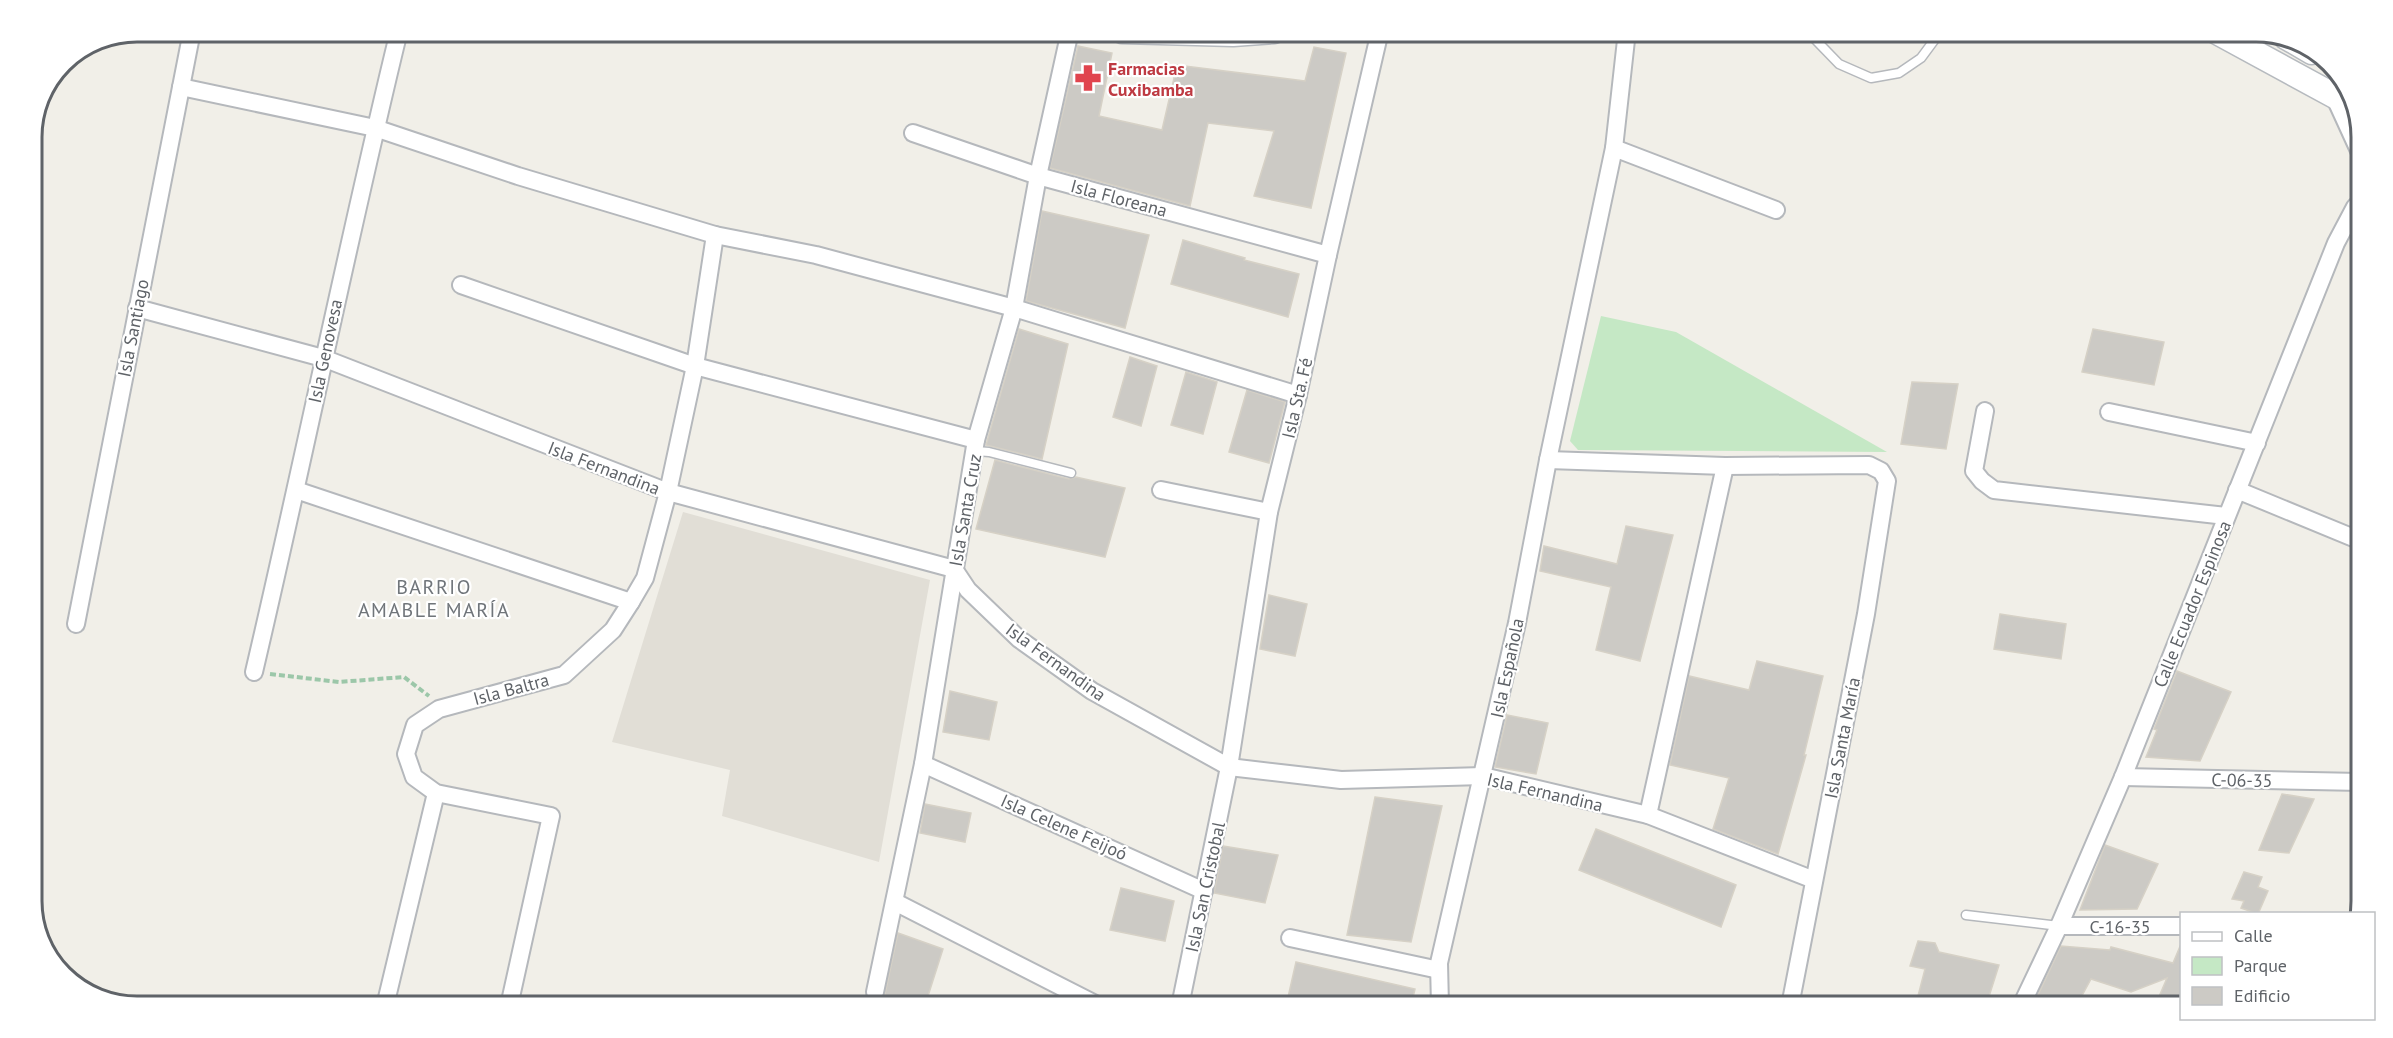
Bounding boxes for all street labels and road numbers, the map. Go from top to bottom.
street label: Isla Floreana [1068,174,1170,222]
street label: Isla Santiago [112,277,154,379]
street label: Isla Genovesa [303,297,347,405]
street label: Isla Sta. Fé [1277,355,1317,441]
street label: Isla Fernandina [545,436,663,500]
street label: Isla Santa Cruz [944,452,986,568]
street label: Calle Ecuador Espinosa [2148,517,2236,691]
street label: Isla Española [1485,616,1529,720]
street label: Isla Fernandina [1001,618,1111,706]
street label: Isla Baltra [471,668,551,710]
street label: Isla Santa María [1819,675,1865,801]
street label: Isla Fernandina [1485,767,1605,817]
street label: C-06-35 [2211,768,2273,792]
street label: Isla Celene Feijoó [997,789,1131,865]
street label: Isla San Cristobal [1180,819,1230,954]
street label: C-16-35 [2089,915,2151,938]

